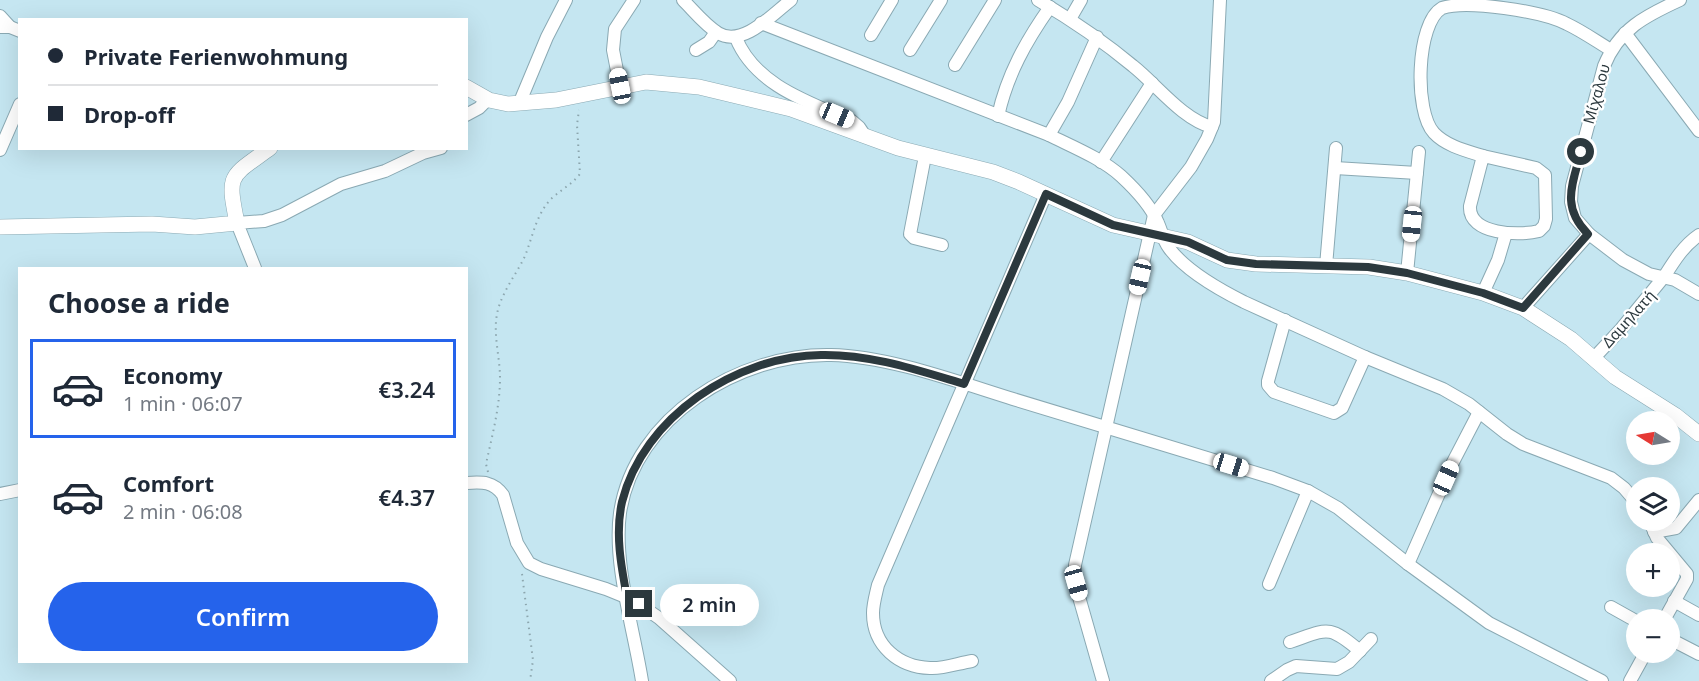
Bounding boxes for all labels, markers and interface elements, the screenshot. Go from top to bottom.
text: Private Ferienwohmung [84,41,348,71]
street label: Μίχαλου [1578,61,1614,126]
car [608,67,632,105]
text: Drop-off [84,99,175,129]
car [817,100,857,130]
route start [1567,138,1594,165]
car [1401,205,1423,243]
car [1127,257,1153,297]
text: Choose a ride [48,284,230,321]
street label: Δαμηλατή [1597,285,1659,351]
text: Economy [123,360,222,390]
icon: car [51,362,105,416]
text: €3.24 [379,374,435,404]
text: 1 min · 06:07 [123,390,243,417]
north arrow [1626,411,1680,465]
map controls [1626,411,1680,663]
car [1211,451,1251,479]
car [1430,458,1462,498]
text: Comfort [123,468,214,498]
icon: car [51,470,105,524]
button: layers [1626,477,1680,531]
text: €4.37 [379,482,435,512]
text: 2 min · 06:08 [123,498,243,525]
button: + [1626,543,1680,597]
car [1062,563,1090,603]
button: Confirm [48,582,438,651]
callout: 2 min [660,583,759,625]
route end [625,590,652,617]
text: 2 min [682,591,737,618]
button: − [1626,609,1680,663]

